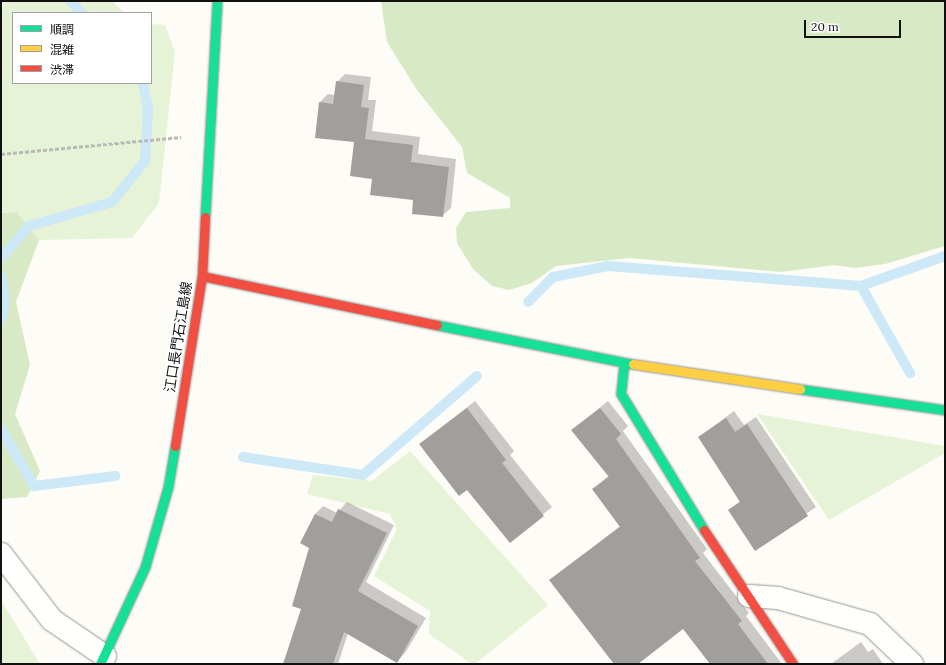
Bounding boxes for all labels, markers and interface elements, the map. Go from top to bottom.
legend [12,12,152,84]
scale bar [806,12,903,38]
text: 20 m [811,19,839,34]
text: 順調 [50,22,74,37]
text: 混雑 [50,42,74,57]
text: 渋滞 [50,62,74,77]
street label: 江口長門石江島線 [161,280,195,394]

